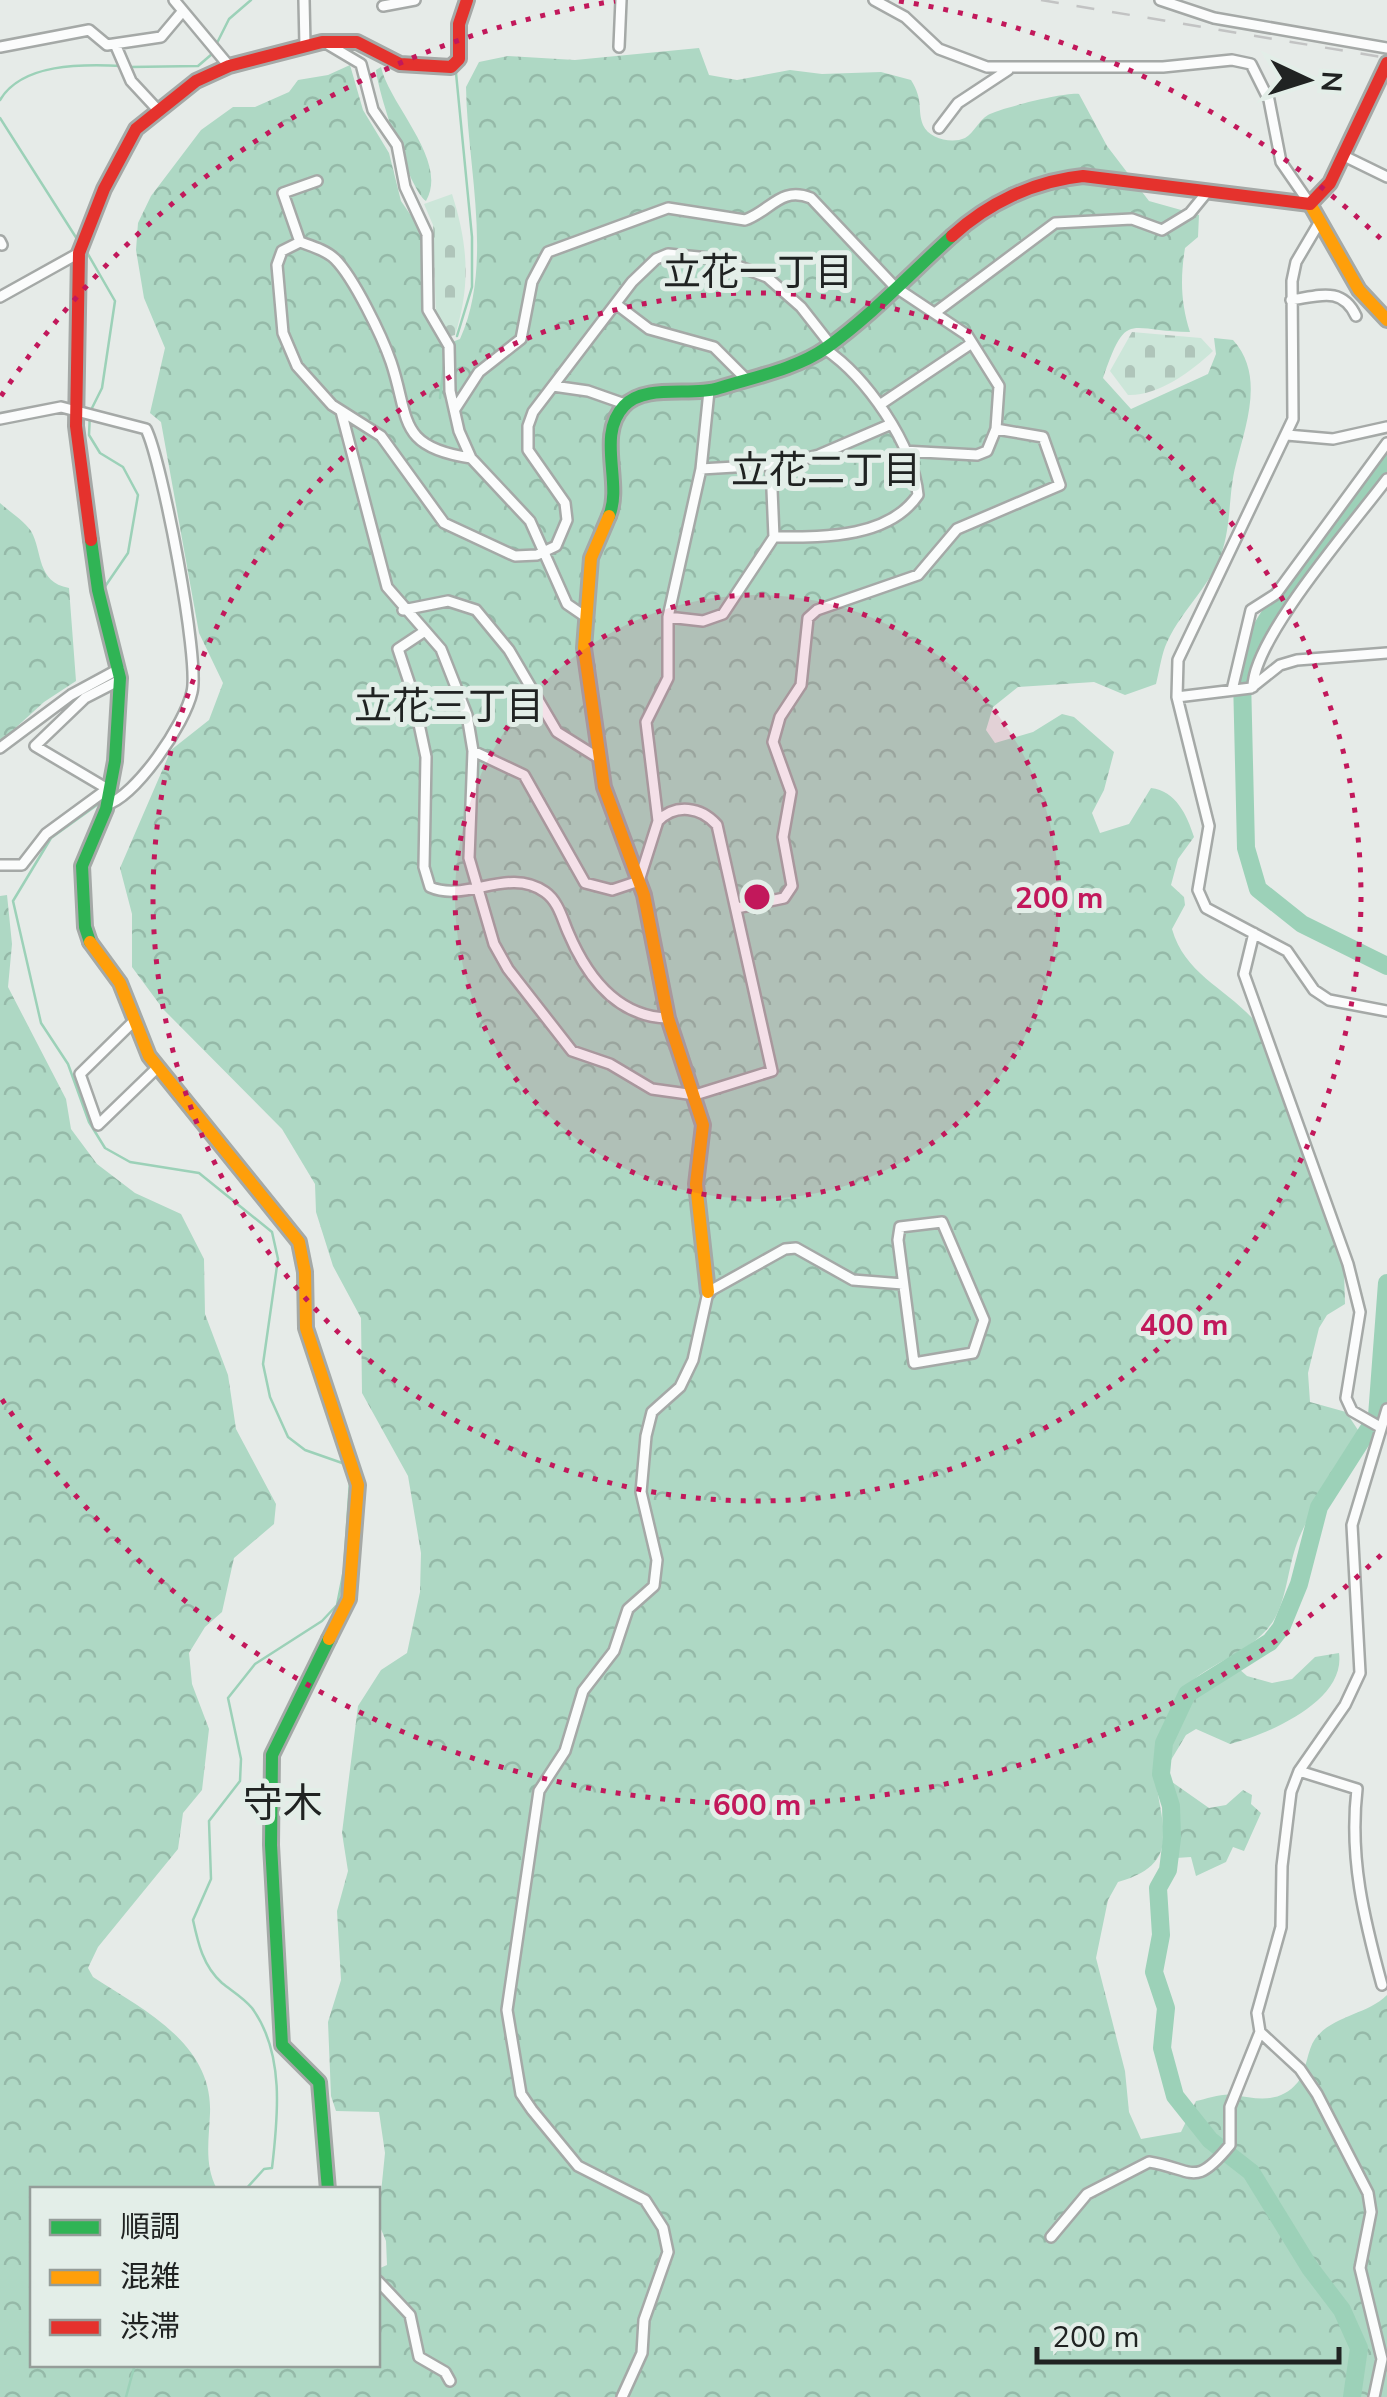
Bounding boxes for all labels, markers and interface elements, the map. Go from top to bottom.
north arrow [1257,30,1357,130]
text: N [1311,70,1351,93]
district label: 立花一丁目 [663,247,853,298]
district label: 立花二丁目 [731,445,921,496]
district label: 立花三丁目 [354,681,544,732]
text: 200 m [1015,878,1103,919]
centre of rings [739,879,775,915]
text: 400 m [1140,1305,1228,1346]
district label: 守木 [243,1777,323,1831]
text: 600 m [713,1785,801,1826]
legend [30,2187,380,2367]
text: 順調 [120,2207,180,2248]
text: 混雑 [120,2257,180,2298]
scale bar [1037,2302,1340,2364]
text: 渋滞 [120,2307,180,2348]
text: 200 m [1052,2317,1139,2358]

